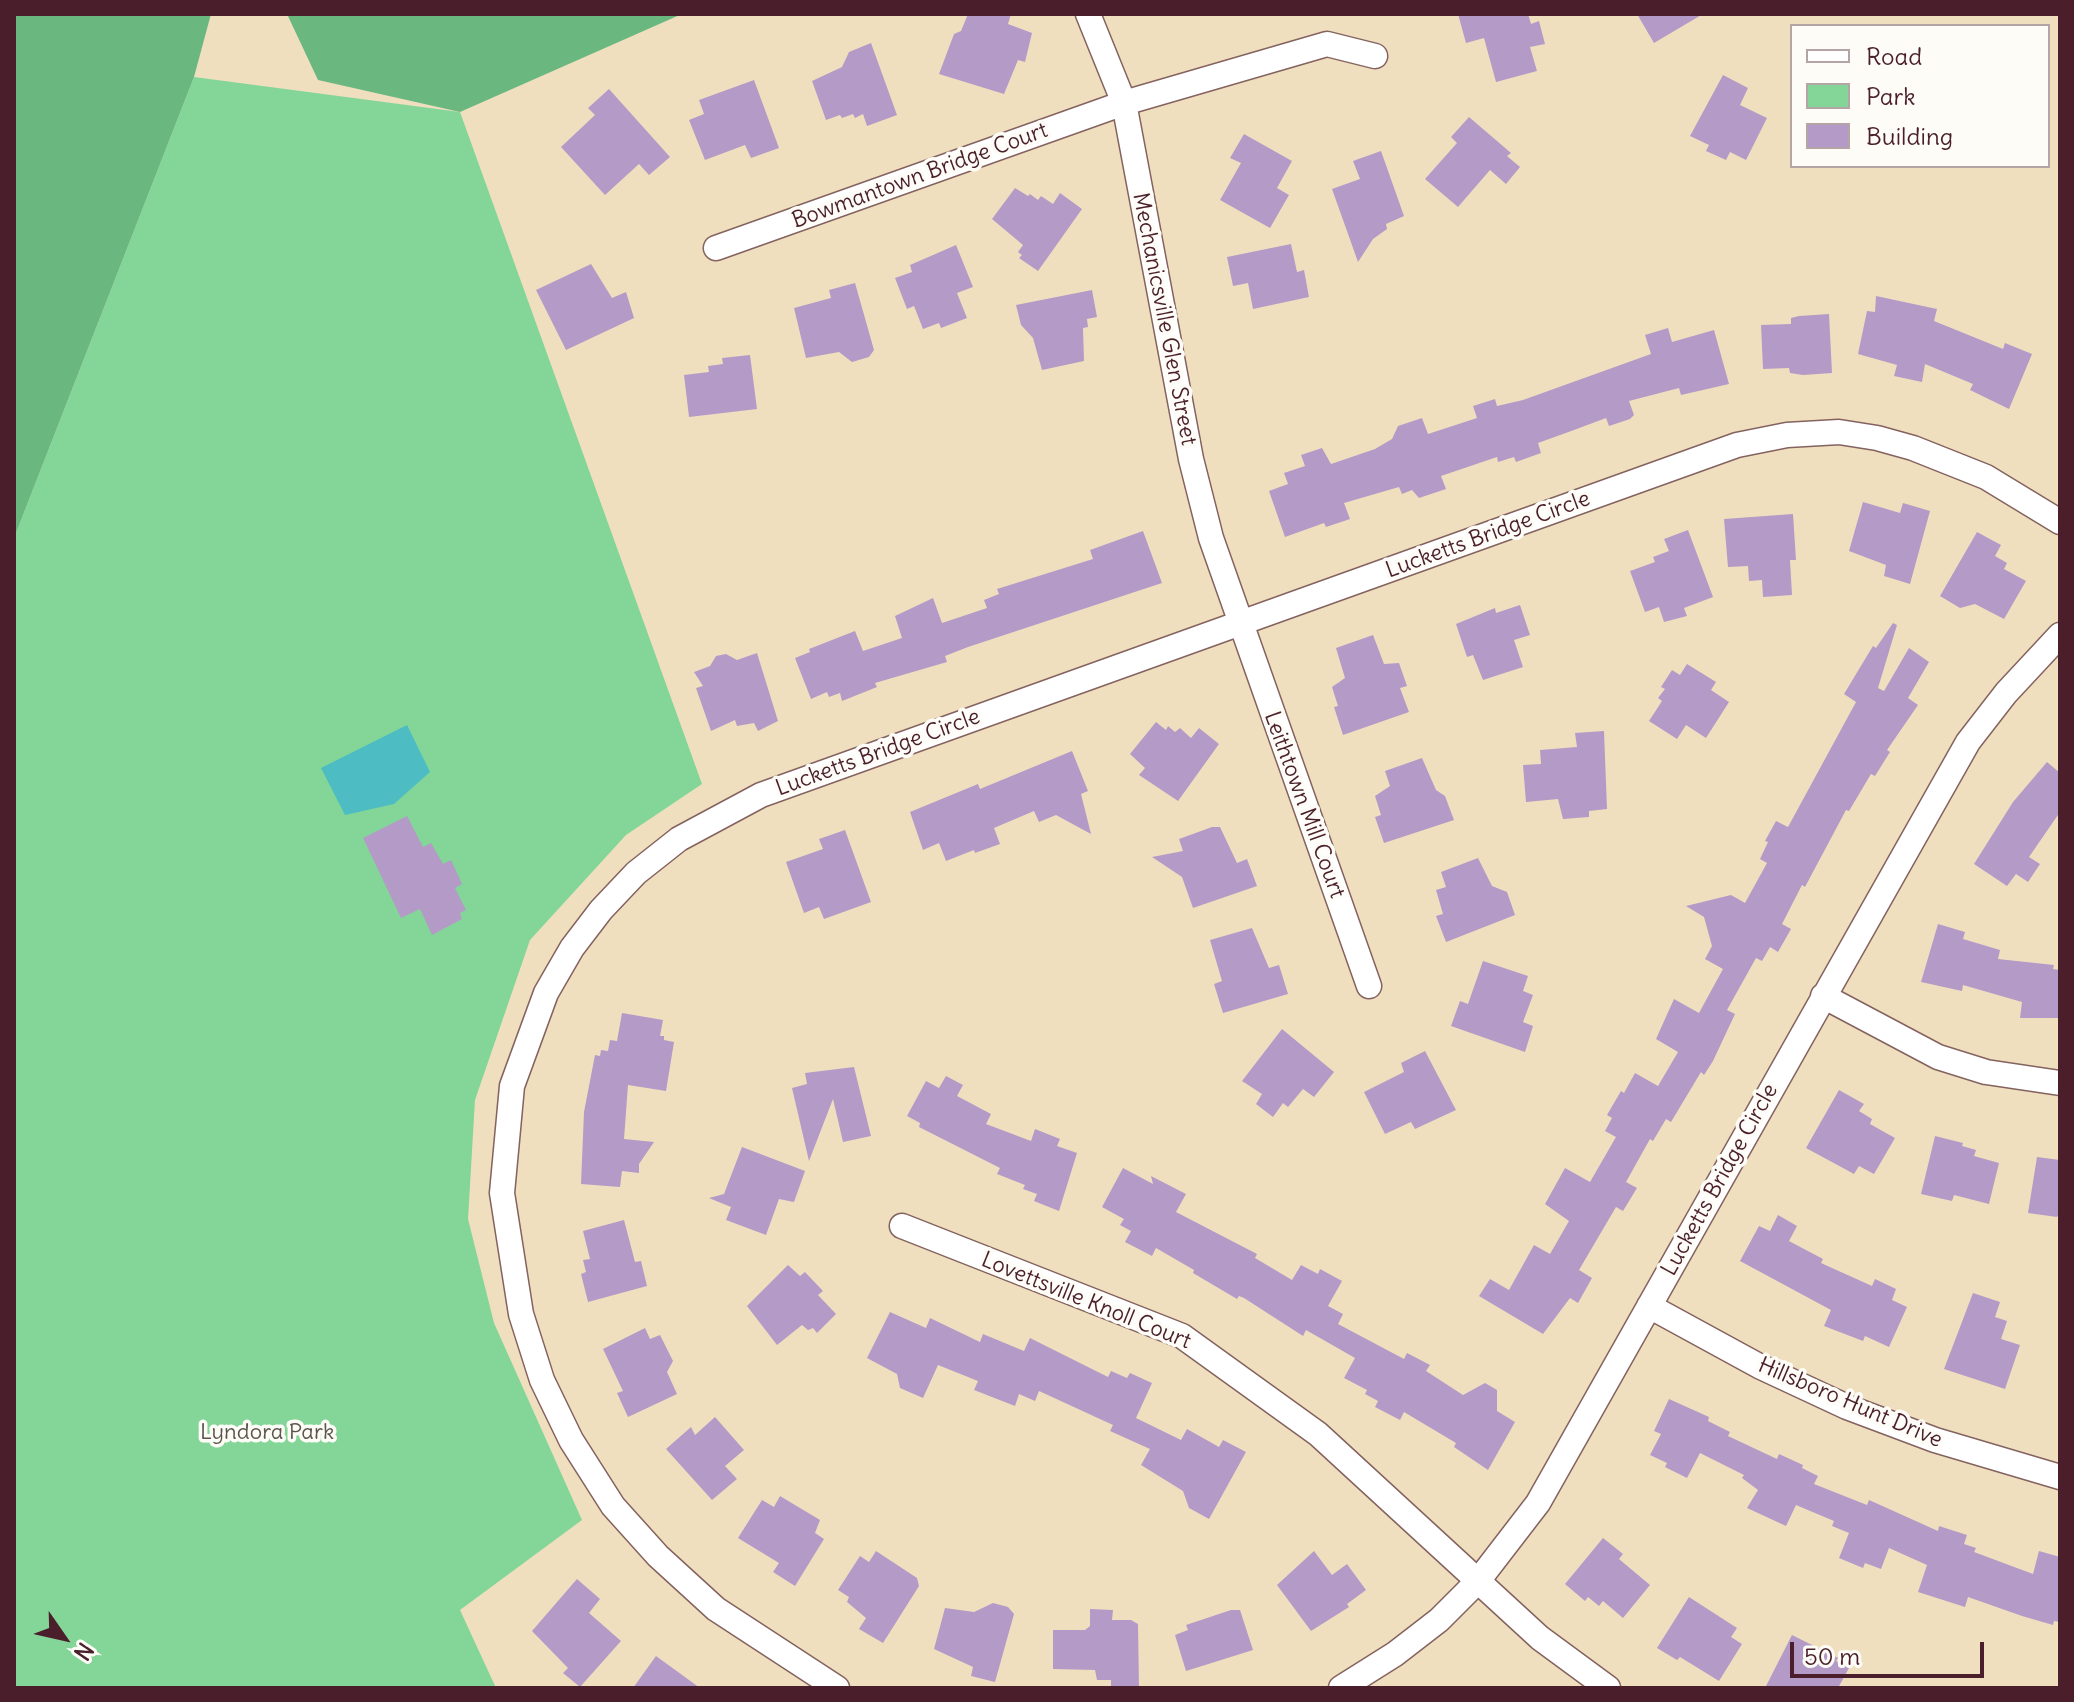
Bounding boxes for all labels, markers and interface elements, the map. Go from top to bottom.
legend [1790,24,2050,168]
text: Road [1866,41,1922,71]
text: Park [1866,81,1916,111]
street label: Bowmantown Bridge Court [789,117,1051,235]
text: Building [1866,121,1953,151]
street label: Mechanicsville Glen Street [1127,190,1201,448]
street label: Lucketts Bridge Circle [1382,486,1594,584]
street label: Lucketts Bridge Circle [772,704,984,802]
street label: Leithtown Mill Court [1258,708,1350,902]
street label: Lucketts Bridge Circle [1656,1079,1784,1281]
street label: Lovettsville Knoll Court [977,1247,1195,1355]
street label: Hillsboro Hunt Drive [1754,1352,1946,1454]
park label: Lyndora Park [200,1420,334,1446]
north arrow [24,1598,104,1678]
scale bar [1794,1626,1988,1676]
text: N [68,1637,100,1666]
text: 50 m [1804,1641,1860,1671]

